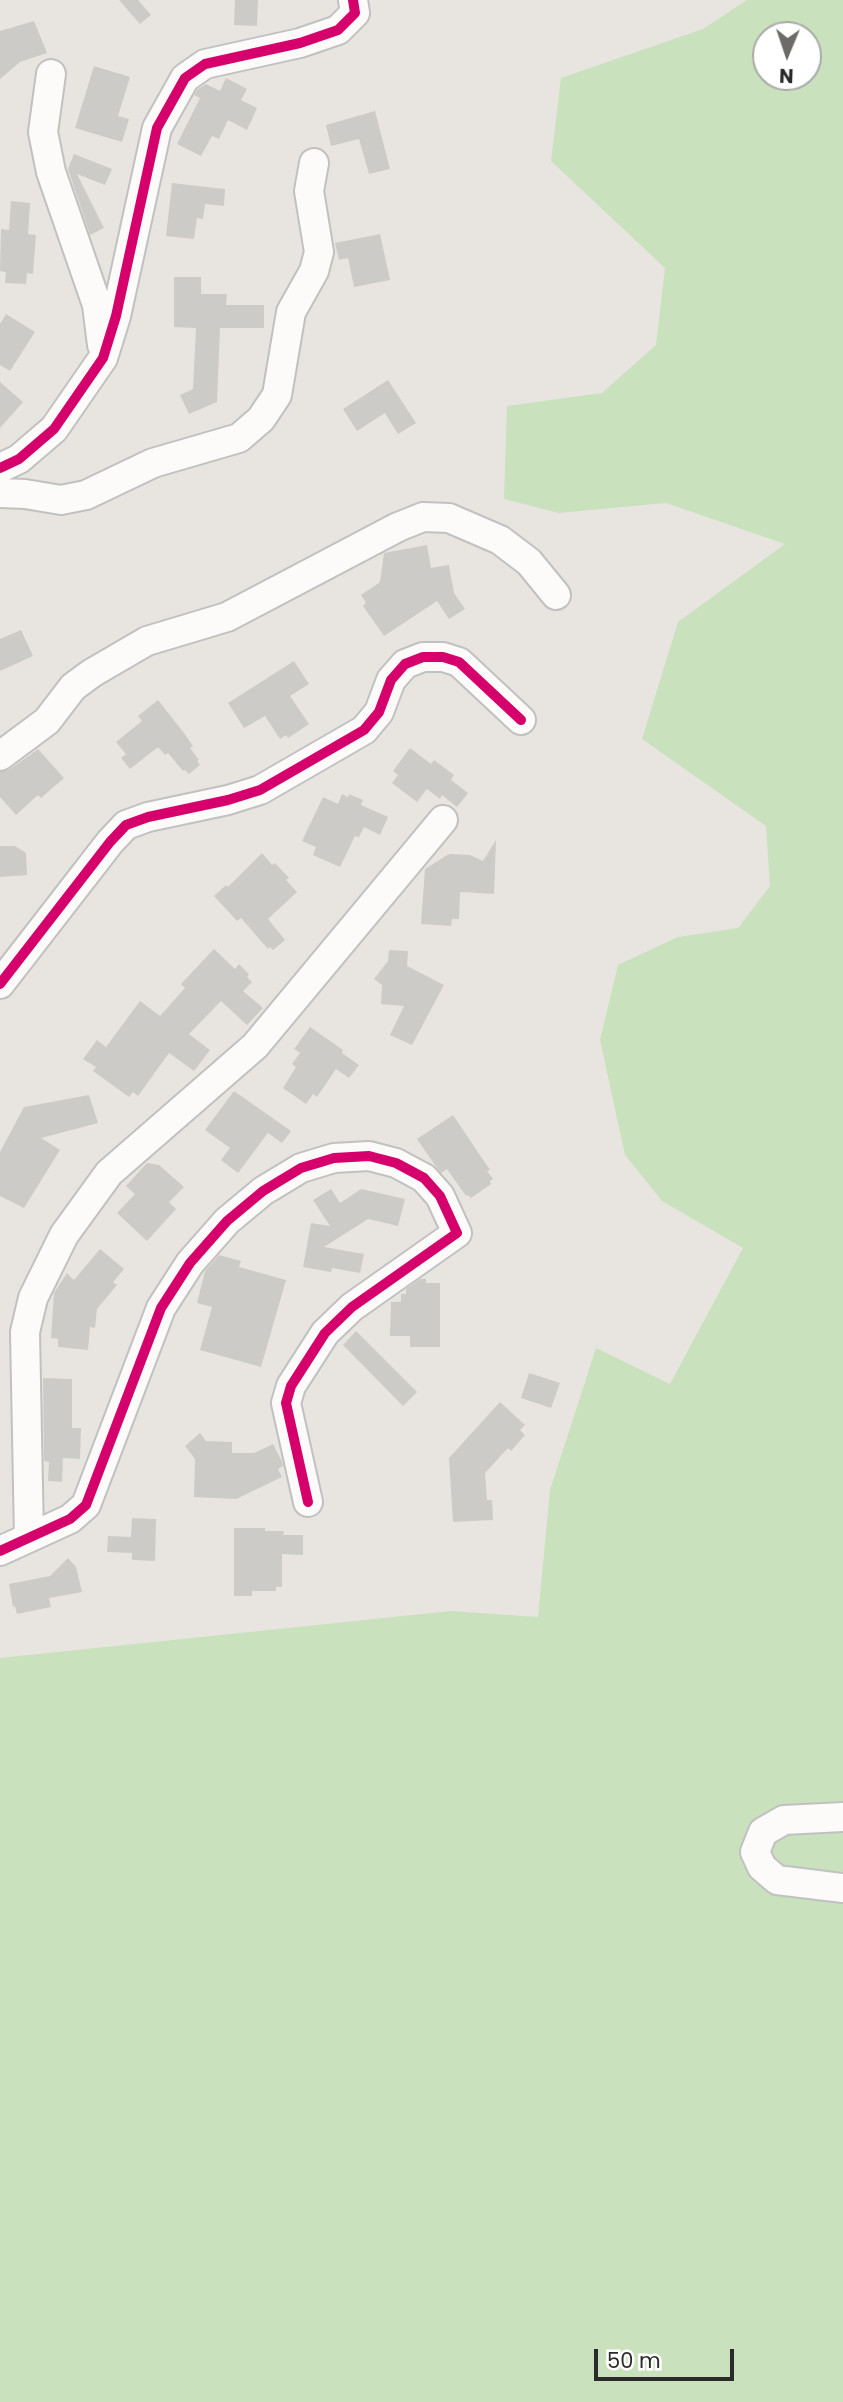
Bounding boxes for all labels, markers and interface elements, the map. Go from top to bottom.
north arrow [752,21,822,91]
text: N [779,62,794,89]
scale bar [598,2336,738,2380]
text: 50 m [607,2346,661,2375]

